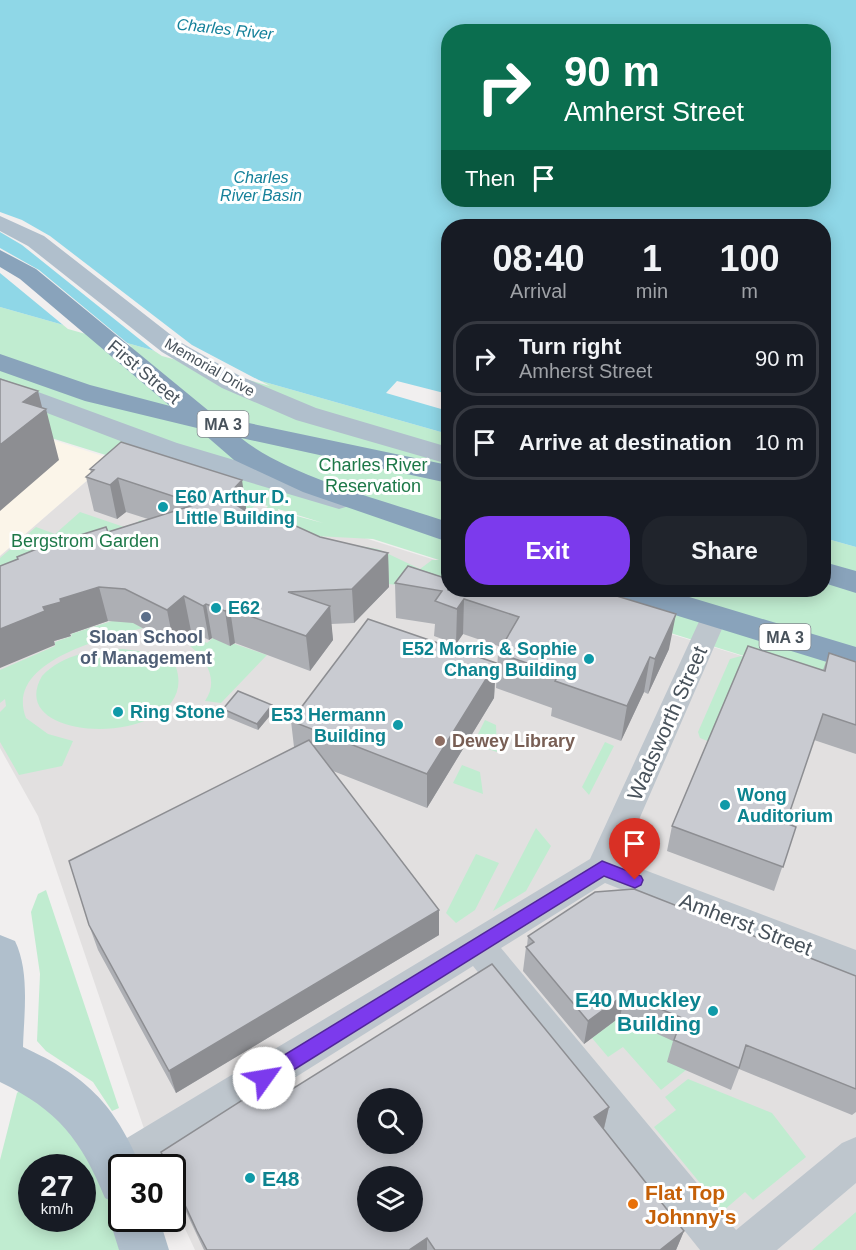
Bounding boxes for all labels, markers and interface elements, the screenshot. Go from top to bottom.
water label: Charles River [176,15,275,43]
icon: right [465,48,543,126]
text: 90 m [564,48,660,95]
text: Amherst Street [564,97,744,127]
icon: arrive [527,162,560,195]
text: Then [465,166,515,191]
water label: Charles River Basin [220,169,302,204]
text: 08:40 [492,238,584,279]
text: 1 [642,238,662,279]
text: 100 [719,238,780,279]
text: Arrival [510,280,567,302]
text: min [636,280,668,302]
text: m [741,280,758,302]
street label: Memorial Drive [162,334,258,400]
text: Turn right [519,334,621,359]
street label: First Street [104,336,184,408]
icon: right [468,342,501,375]
text: 90 m [755,346,804,371]
text: Amherst Street [519,360,652,382]
road number: MA 3 [198,411,248,437]
icon: arrive [468,426,501,459]
text: Arrive at destination [519,430,732,455]
text: 10 m [755,430,804,455]
park label: Charles River Reservation [318,455,428,496]
place label: E60 Arthur D. Little Building [175,487,295,528]
marker: E60 Arthur D. Little Building [156,500,170,514]
button: Exit [465,516,630,585]
button: Share [642,516,807,585]
park label: Bergstrom Garden [11,531,159,551]
place label: E62 [228,598,260,618]
marker: E62 [209,601,223,615]
marker: Sloan School of Management [139,610,153,624]
road number: MA 3 [760,624,810,650]
place label: Sloan School of Management [80,627,212,668]
place label: E52 Morris & Sophie Chang Building [402,639,577,680]
street label: Wadsworth Street [623,642,711,804]
marker: E52 Morris & Sophie Chang Building [582,652,596,666]
place label: Ring Stone [130,702,225,722]
marker: Ring Stone [111,705,125,719]
place label: E53 Hermann Building [271,705,386,746]
marker: E53 Hermann Building [391,718,405,732]
place label: Dewey Library [452,731,575,751]
marker: Dewey Library [433,734,447,748]
place label: Wong Auditorium [737,785,833,826]
marker: Wong Auditorium [718,798,732,812]
pin [609,818,660,880]
icon: arrive [618,827,651,860]
street label: Amherst Street [676,888,816,960]
place label: E40 Muckley Building [575,988,701,1035]
marker: E40 Muckley Building [706,1004,720,1018]
position arrow [232,1046,296,1110]
map controls [357,1088,423,1232]
button: search [357,1088,423,1154]
speed limit sign: 30 [108,1154,186,1232]
button: layers [357,1166,423,1232]
place label: E48 [262,1167,300,1190]
text: 27 [40,1169,74,1202]
marker: E48 [243,1171,257,1185]
place label: Flat Top Johnny's [645,1181,736,1228]
marker: Flat Top Johnny's [626,1197,640,1211]
text: km/h [41,1200,73,1217]

